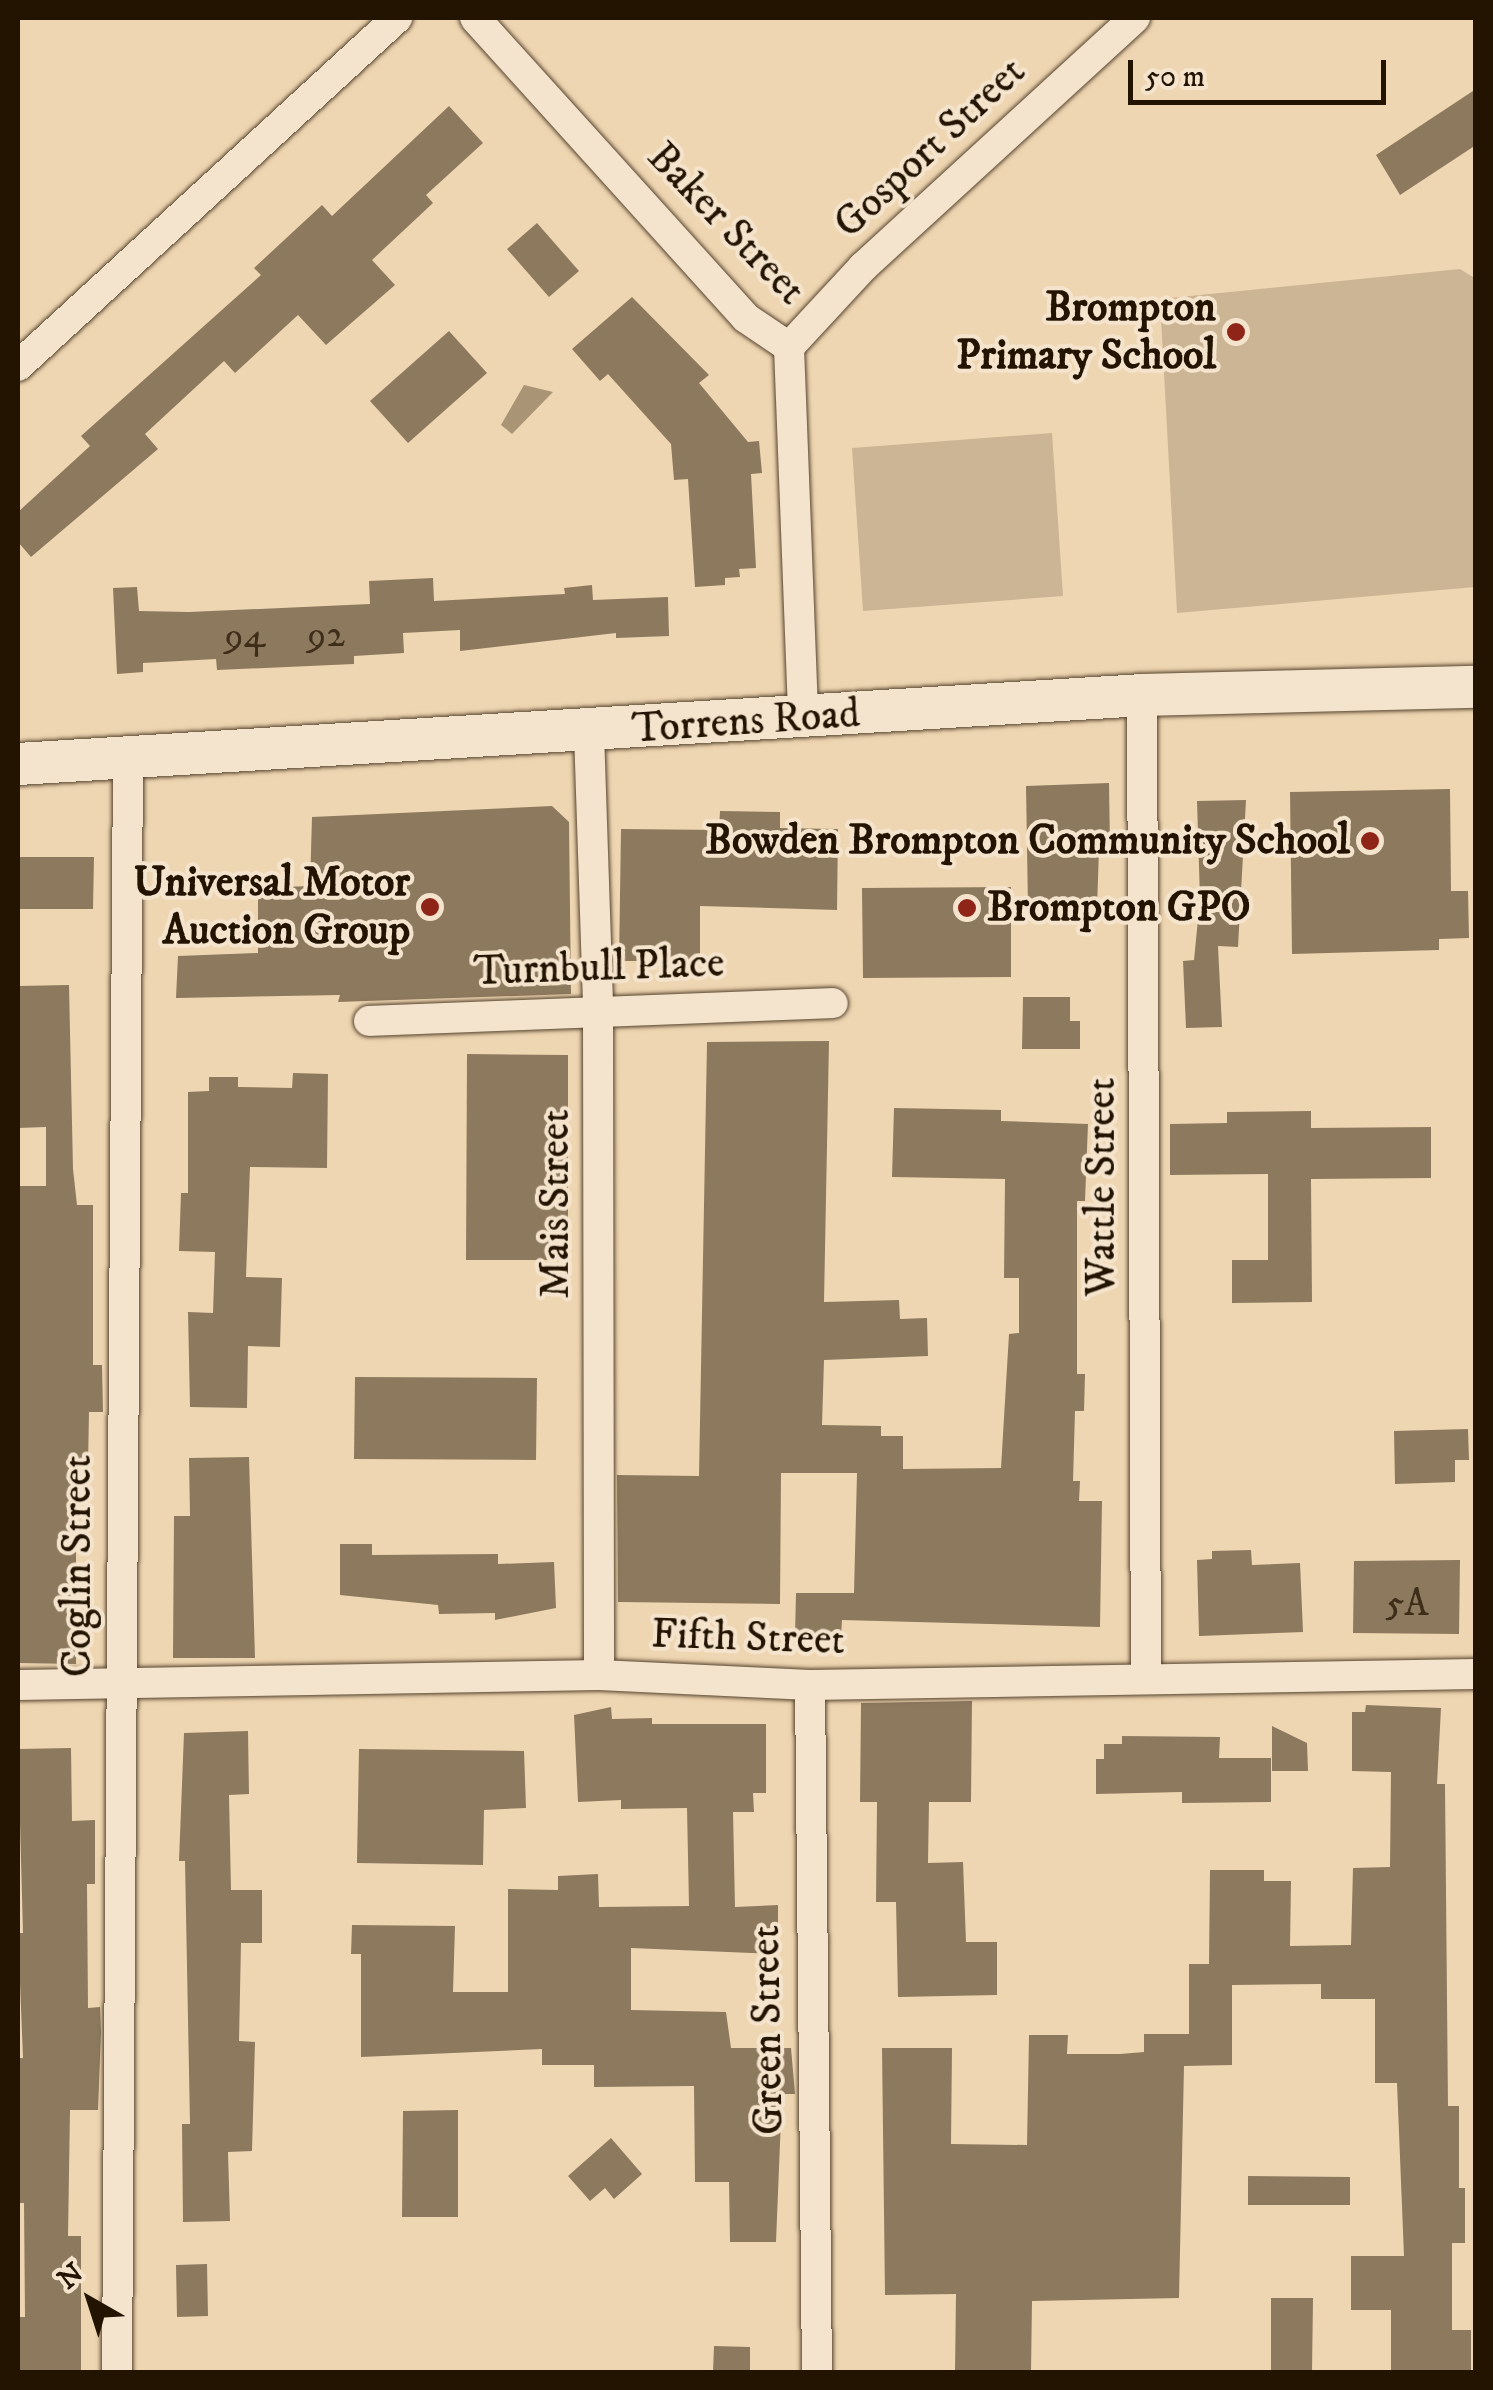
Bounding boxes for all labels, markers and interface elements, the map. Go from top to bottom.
scale bar [1133,40,1390,102]
street label: Gosport Street [824,47,1036,249]
text: 50 m [1145,59,1205,96]
street label: Baker Street [636,132,816,316]
place label: Brompton Primary School [956,283,1216,382]
marker: Brompton Primary School [1225,321,1247,343]
house number: 92 [307,613,345,659]
house number: 94 [225,614,265,660]
street label: Torrens Road [630,689,862,755]
place label: Bowden Brompton Community School [705,816,1350,866]
marker: Bowden Brompton Community School [1359,830,1381,852]
place label: Universal Motor Auction Group [133,858,410,956]
place label: Brompton GPO [987,883,1250,933]
marker: Universal Motor Auction Group [419,896,441,918]
marker: Brompton GPO [956,897,978,919]
street label: Turnbull Place [473,938,725,998]
street label: Wattle Street [1077,1078,1127,1296]
street label: Mais Street [531,1109,581,1299]
street label: Coglin Street [53,1455,103,1677]
house number: 5A [1385,1582,1429,1628]
street label: Fifth Street [650,1609,846,1667]
street label: Green Street [741,1925,795,2135]
north arrow [40,2250,140,2350]
text: N [51,2255,91,2297]

